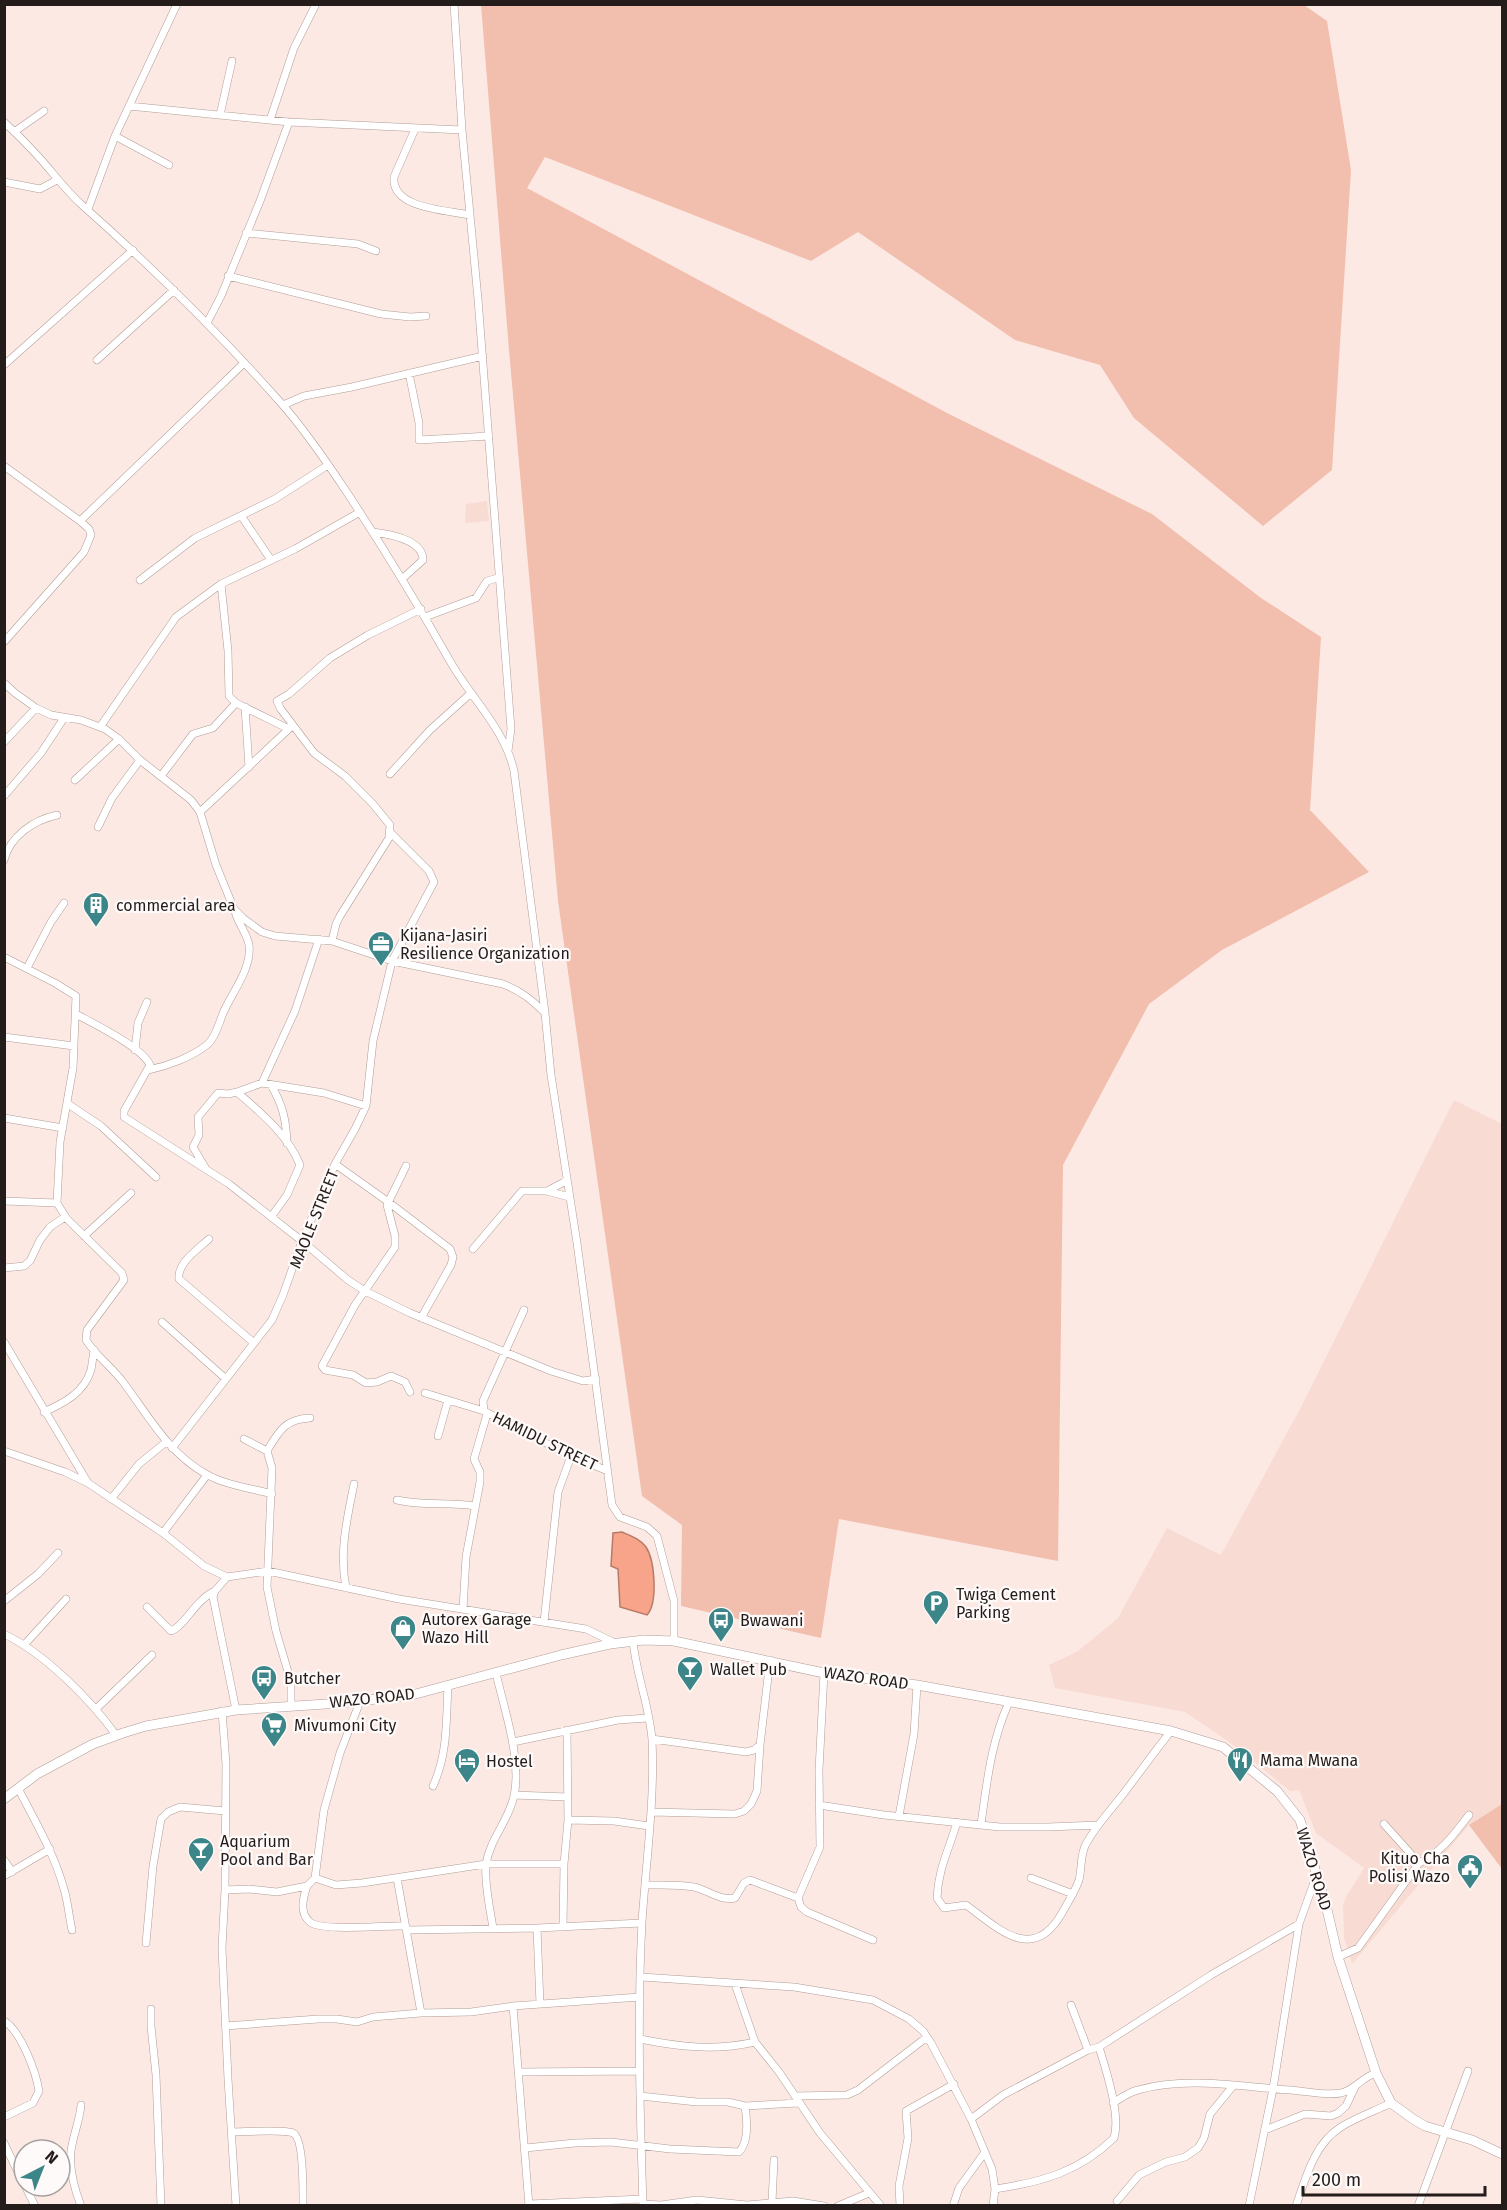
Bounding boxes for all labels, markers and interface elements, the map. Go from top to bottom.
building icon: commercial area [81,890,111,928]
place label: commercial area [116,896,236,915]
place label: Kijana-Jasiri Resilience Organization [400,926,570,963]
office icon: Kijana-Jasiri Resilience Organization [366,929,396,967]
street label: MAOLE STREET [286,1166,343,1271]
street label: HAMIDU STREET [490,1407,601,1475]
place label: Twiga Cement Parking [956,1585,1056,1622]
parking icon: Twiga Cement Parking [921,1588,951,1626]
bus stop icon: Bwawani [706,1605,736,1643]
place label: Autorex Garage Wazo Hill [422,1610,531,1647]
place label: Bwawani [740,1611,804,1630]
shop icon: Autorex Garage Wazo Hill [388,1613,418,1651]
bar icon: Wallet Pub [675,1654,705,1692]
place label: Wallet Pub [710,1660,787,1679]
bus stop icon: Butcher [249,1663,279,1701]
street label: WAZO ROAD [822,1663,910,1693]
place label: Butcher [284,1669,341,1688]
street label: WAZO ROAD [328,1684,416,1712]
supermarket icon: Mivumoni City [259,1710,289,1748]
place label: Mivumoni City [294,1716,396,1735]
restaurant icon: Mama Mwana [1225,1745,1255,1783]
hotel icon: Hostel [452,1746,482,1784]
place label: Mama Mwana [1260,1751,1358,1770]
place label: Hostel [486,1752,533,1771]
street label: WAZO ROAD [1292,1825,1336,1913]
place label: Aquarium Pool and Bar [220,1832,314,1869]
bar icon: Aquarium Pool and Bar [186,1835,216,1873]
place label: Kituo Cha Polisi Wazo [1369,1849,1450,1886]
public building icon: Kituo Cha Polisi Wazo [1455,1852,1485,1890]
north arrow [12,2138,72,2198]
text: N [41,2147,62,2168]
scale bar [1303,2159,1484,2197]
text: 200 m [1312,2169,1361,2191]

